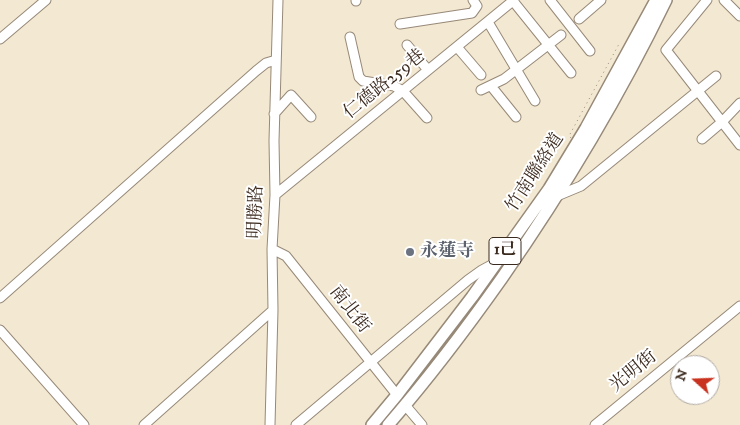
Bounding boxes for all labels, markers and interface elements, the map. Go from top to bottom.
street label: 仁德路259巷 [340,46,430,124]
street label: 竹南聯絡道 [502,129,570,217]
street label: 明勝路 [245,185,269,239]
road number: 1己 [489,238,521,264]
place label: 永蓮寺 [420,241,474,263]
marker: 永蓮寺 [404,246,416,258]
street label: 南北街 [324,282,374,338]
street label: 光明街 [606,347,662,397]
north arrow [670,355,720,405]
text: N [671,367,692,384]

